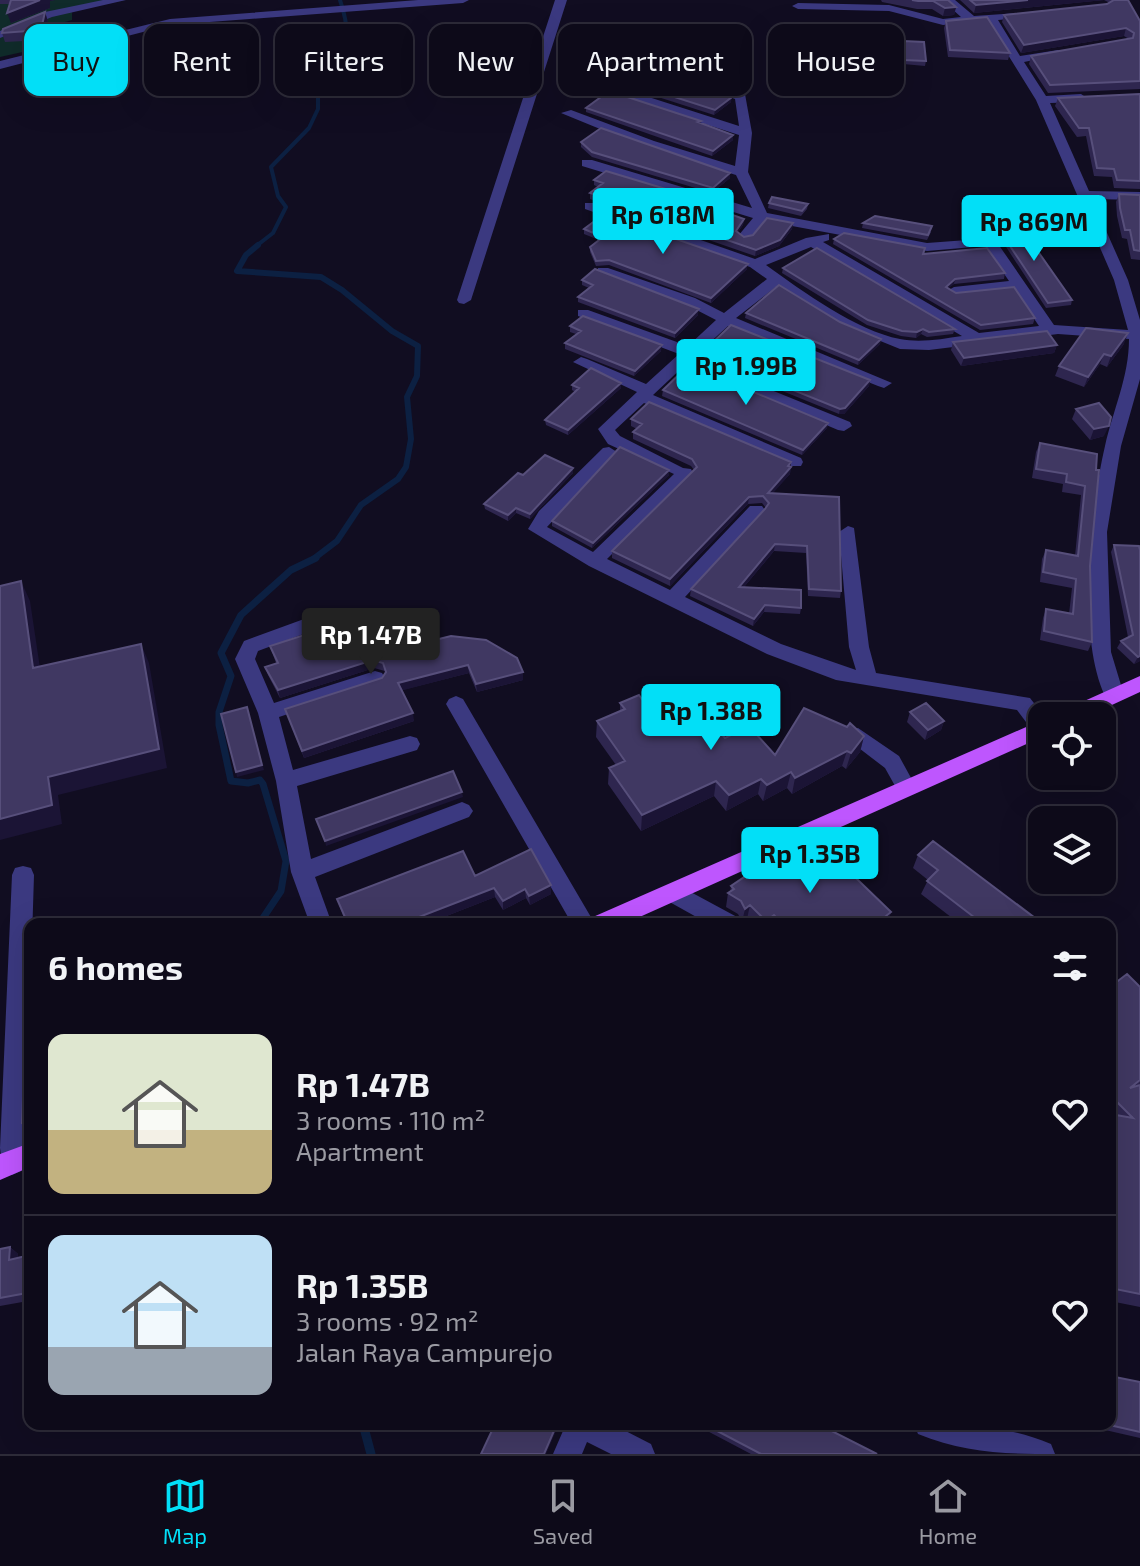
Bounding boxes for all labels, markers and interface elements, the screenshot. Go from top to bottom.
chip: Buy [24,24,128,96]
chip: Rent [144,24,259,96]
chip: Filters [275,24,413,96]
chip: New [429,24,542,96]
chip: Apartment [558,24,752,96]
chip: House [768,24,904,96]
pin: Rp 618M [589,188,737,256]
pin: Rp 869M [960,195,1108,263]
text: Rp 618M [611,198,715,229]
text: Rp 869M [980,205,1088,236]
pin: Rp 1.99B [663,339,829,407]
text: Rp 1.99B [695,349,797,380]
pin: Rp 1.47B [288,608,454,676]
text: Rp 1.47B [320,618,422,649]
pin: Rp 1.38B [628,684,794,752]
text: Rp 1.38B [659,694,763,725]
map controls [1028,702,1116,894]
button: locate [1028,702,1116,790]
button: layers [1028,806,1116,894]
pin: Rp 1.35B [727,827,893,895]
text: Rp 1.35B [759,837,861,868]
icon: filters [1048,944,1092,988]
text: 6 homes [48,946,183,987]
text: Rp 1.47B [296,1063,430,1104]
icon: home [112,1066,208,1162]
icon: heart [1048,1092,1092,1136]
text: 3 rooms · 110 m² [296,1104,485,1135]
text: Apartment [296,1135,424,1166]
text: Rp 1.35B [296,1264,429,1305]
icon: home [112,1267,208,1363]
icon: heart [1048,1293,1092,1337]
text: 3 rooms · 92 m² [296,1305,478,1336]
text: Jalan Raya Campurejo [296,1336,553,1367]
tab: Map [163,1474,207,1548]
tab: Saved [533,1474,593,1548]
tab: Home [919,1474,977,1548]

